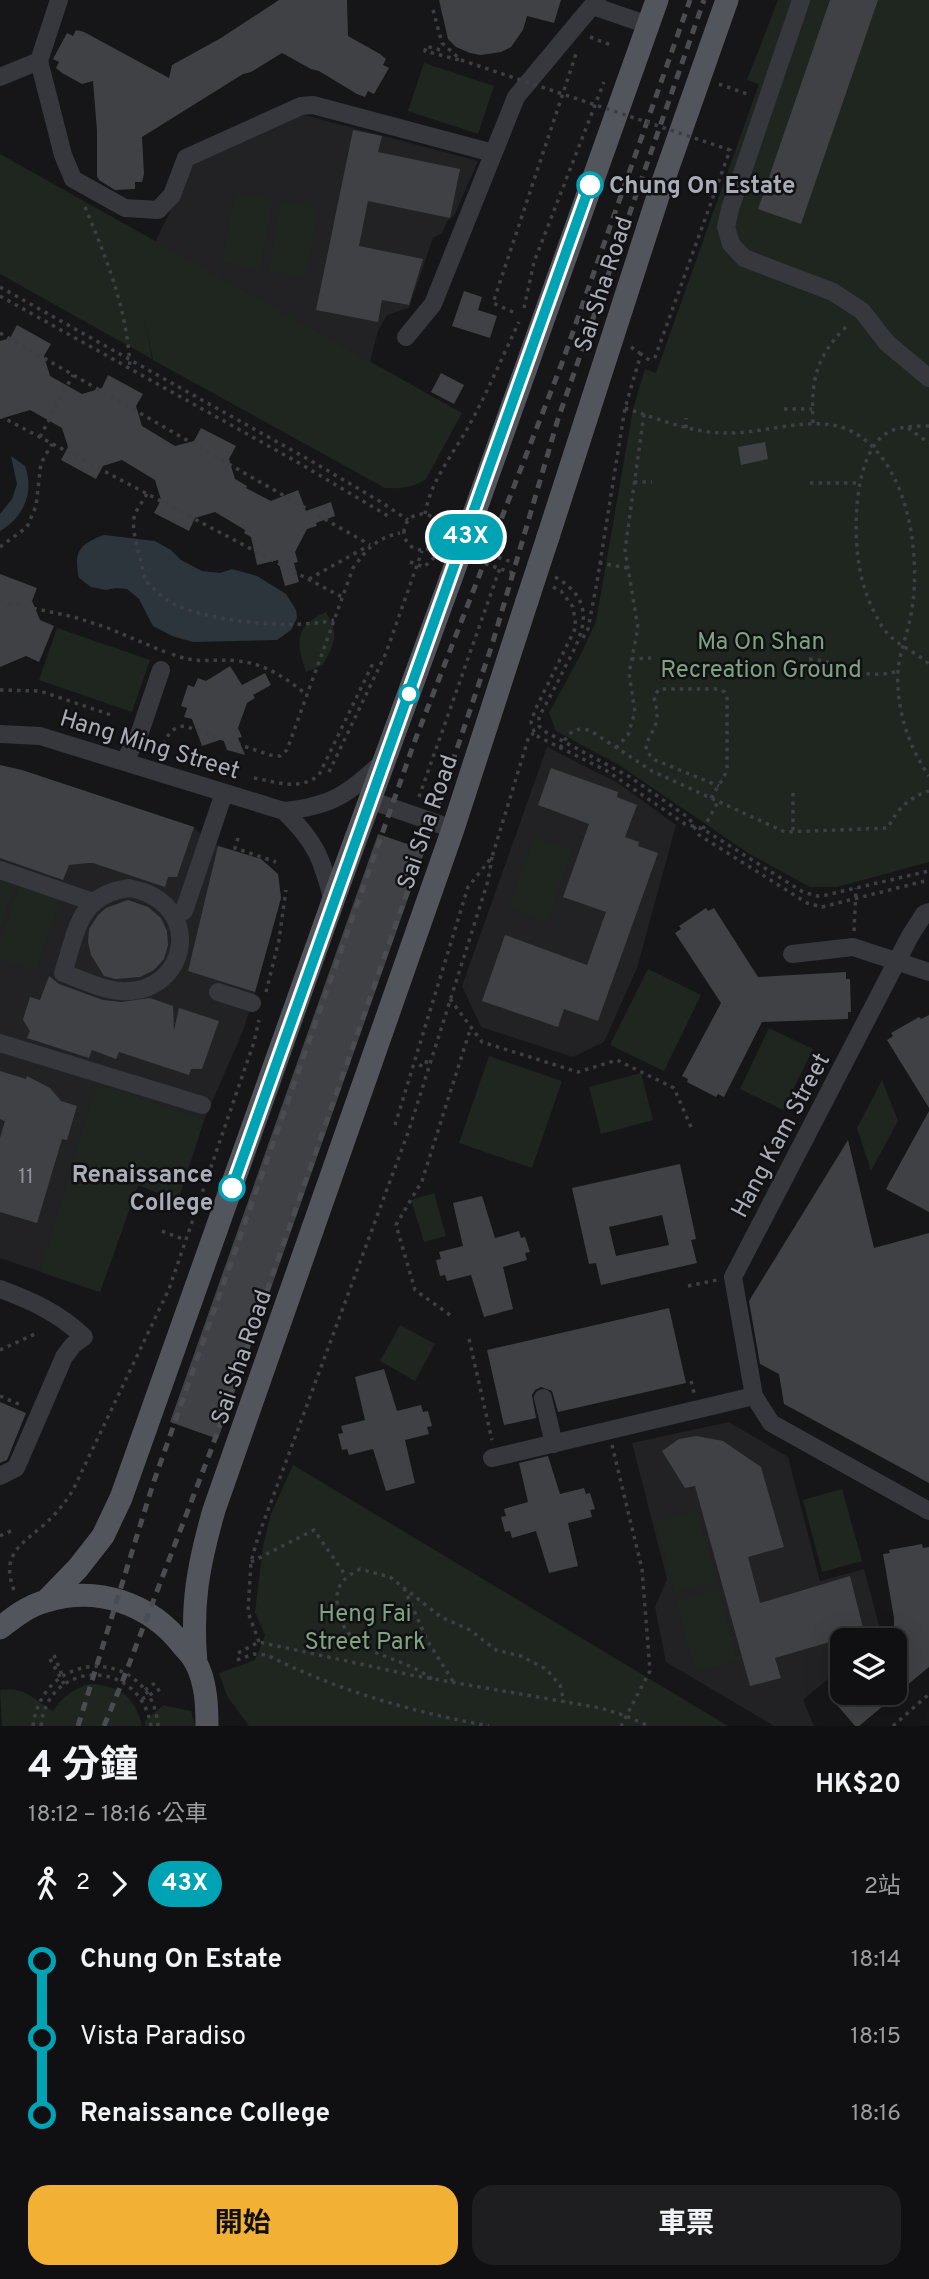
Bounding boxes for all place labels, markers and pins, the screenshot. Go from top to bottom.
marker: Chung On Estate [577,172,603,198]
place label: Chung On Estate [609,172,795,202]
unlabelled marker [399,684,419,704]
place label: Renaissance College [72,1161,213,1219]
marker: Renaissance College [219,1175,245,1201]

